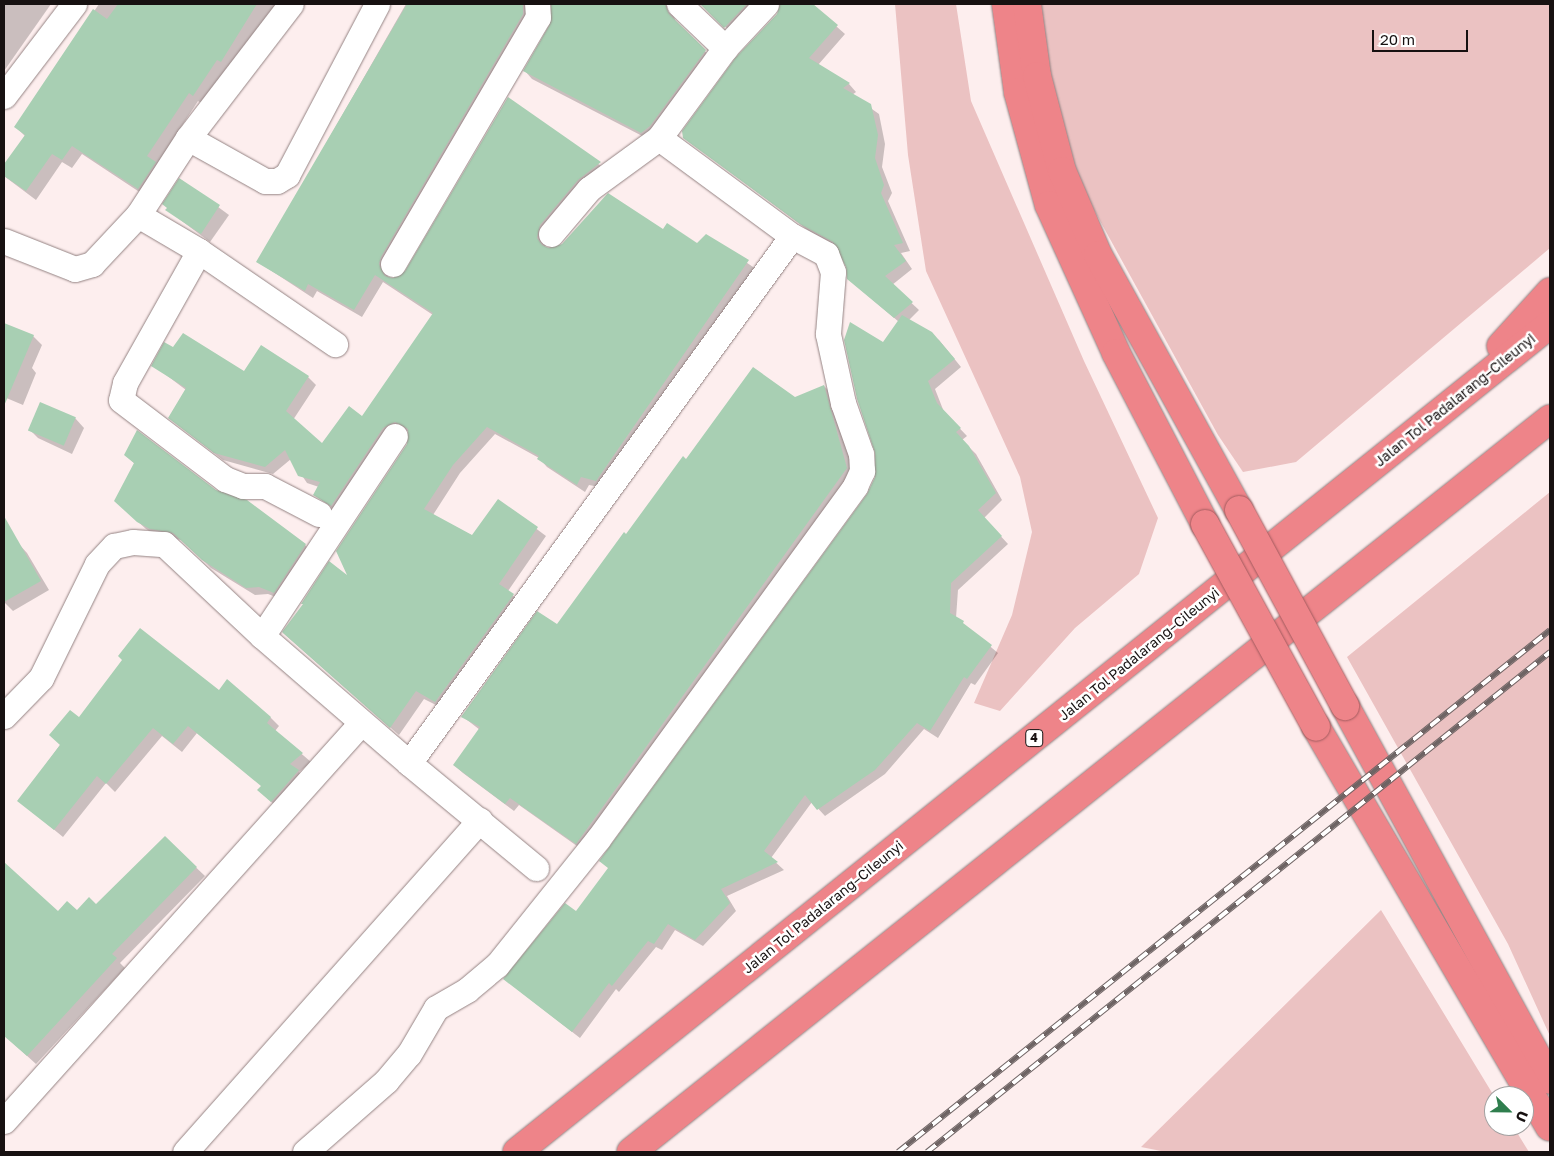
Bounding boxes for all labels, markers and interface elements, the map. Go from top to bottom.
scale bar [1374,20,1470,52]
text: 20 m [1380,30,1415,48]
street label: Jalan Tol Padalarang–Cileunyi [1371,330,1539,470]
street label: Jalan Tol Padalarang–Cileunyi [1055,584,1223,724]
road number: 4 [1025,728,1043,748]
street label: Jalan Tol Padalarang–Cileunyi [739,837,907,977]
north arrow [1484,1086,1534,1136]
text: U [1513,1109,1532,1125]

